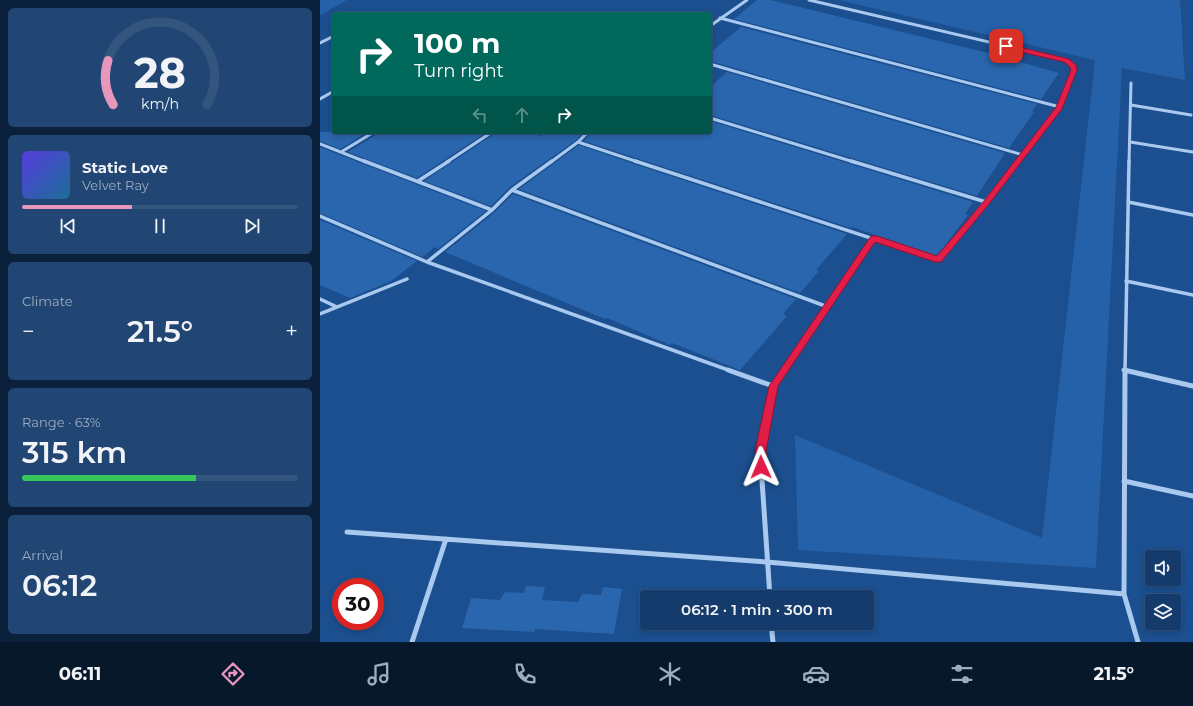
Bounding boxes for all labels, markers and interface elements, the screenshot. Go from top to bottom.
text: 100 m [414,26,500,60]
icon: right [348,28,400,80]
pin [989,29,1023,63]
icon: arrive [995,35,1017,57]
text: 28 [134,48,186,98]
text: Turn right [414,60,504,82]
text: km/h [141,95,179,113]
icon: left [469,104,491,126]
icon: ahead [511,104,533,126]
icon: right [553,104,575,126]
text: Static Love [82,158,168,177]
text: Velvet Ray [82,177,149,193]
icon: previous [57,215,79,237]
icon: pause [149,215,171,237]
icon: next [241,215,263,237]
text: Climate [22,293,73,309]
text: 21.5° [127,313,193,350]
text: − [22,318,35,345]
text: + [285,318,298,345]
text: Range · 63% [22,414,101,430]
text: 315 km [22,434,127,471]
position arrow [740,446,782,488]
text: Arrival [22,547,63,563]
map controls [1145,550,1181,630]
button: sound [1145,550,1181,586]
text: 06:12 [22,567,97,604]
speed limit sign: 30 [332,578,384,630]
button: layers [1145,594,1181,630]
text: 06:12 · 1 min · 300 m [681,600,833,619]
icon: directions [219,660,247,688]
icon: music [365,660,393,688]
icon: phone [511,660,539,688]
icon: climate [656,660,684,688]
icon: car [802,660,830,688]
icon: filters [948,660,976,688]
text: 06:11 [59,663,101,685]
text: 21.5° [1094,663,1134,685]

